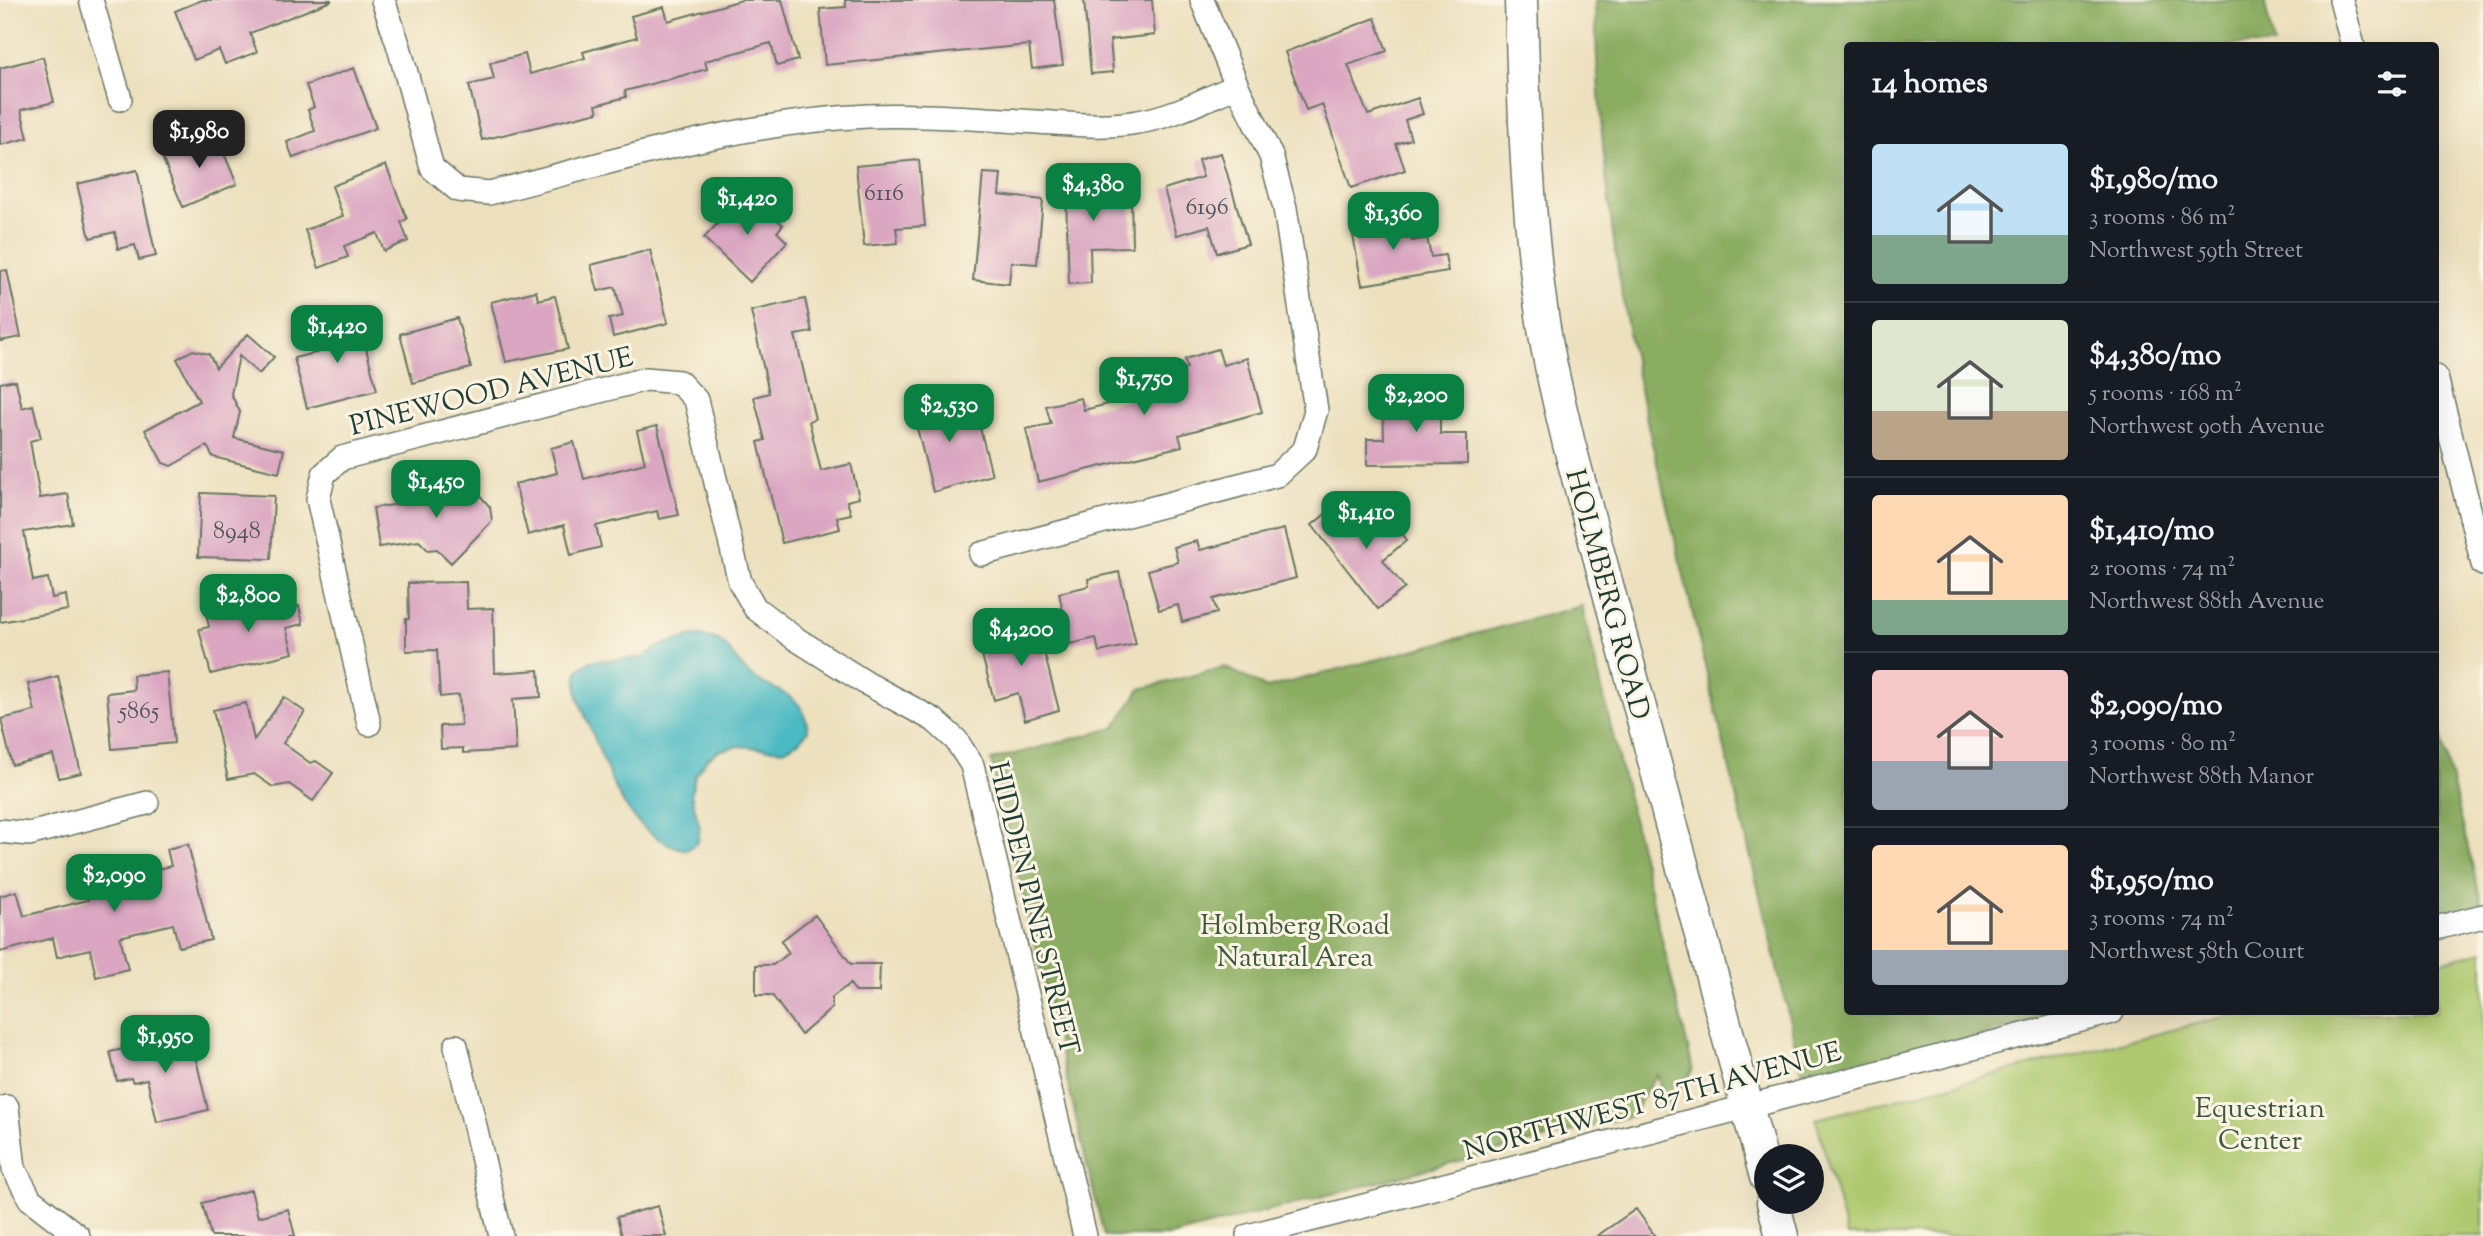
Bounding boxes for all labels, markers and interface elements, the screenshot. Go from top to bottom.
text: 14 homes [1872,63,1988,106]
icon: filters [2373,65,2411,103]
pin: $1,980 [142,110,256,170]
text: $1,980 [169,116,229,149]
text: $1,980/mo [2089,159,2218,202]
pin: $4,380 [1036,164,1150,223]
text: $4,380 [1062,169,1124,202]
icon: home [1928,172,2012,256]
pin: $1,420 [690,177,804,237]
house number: 6116 [864,177,904,211]
text: $1,420 [717,183,777,216]
house number: 6196 [1185,191,1229,225]
pin: $1,360 [1336,192,1450,252]
text: $1,360 [1364,198,1422,231]
text: 3 rooms · 86 m² [2089,202,2235,235]
text: Northwest 59th Street [2089,235,2303,268]
pin: $1,420 [280,306,394,365]
text: $1,420 [307,311,367,344]
text: $4,380/mo [2089,335,2221,378]
street label: PINEWOOD AVENUE [346,338,638,448]
icon: home [1928,348,2012,432]
pin: $1,750 [1087,358,1201,417]
text: $1,750 [1115,363,1173,396]
pin: $2,200 [1359,374,1473,434]
text: 5 rooms · 168 m² [2089,378,2242,411]
text: $2,200 [1384,380,1448,413]
pin: $2,530 [892,384,1006,444]
text: $2,530 [920,390,978,423]
text: Northwest 90th Avenue [2089,411,2325,444]
pin: $1,450 [379,461,493,520]
street label: HOLMBERG ROAD [1553,465,1659,725]
text: $1,450 [407,466,465,499]
pin: $1,410 [1309,491,1423,551]
text: $1,410 [1337,497,1395,530]
text: $1,410/mo [2089,510,2214,553]
house number: 8948 [213,515,261,549]
icon: home [1928,523,2012,607]
text: 2 rooms · 74 m² [2089,553,2235,586]
pin: $2,800 [191,574,305,634]
text: $2,800 [216,580,280,613]
text: Northwest 88th Avenue [2089,586,2325,619]
pin: $4,200 [964,608,1078,668]
text: $4,200 [989,614,1053,647]
text: $2,090/mo [2089,685,2223,728]
house number: 5865 [117,695,159,729]
icon: home [1928,698,2012,782]
text: 3 rooms · 80 m² [2089,728,2236,761]
street label: HIDDEN PINE STREET [976,758,1088,1060]
text: Northwest 88th Manor [2089,761,2314,794]
pin: $2,090 [57,855,171,914]
text: $2,090 [82,860,146,893]
text: $1,950/mo [2089,860,2214,903]
icon: home [1928,873,2012,957]
text: 3 rooms · 74 m² [2089,903,2234,936]
park label: Holmberg Road Natural Area [1200,907,1390,979]
text: Northwest 58th Court [2089,936,2304,969]
pin: $1,950 [108,1016,222,1075]
text: $1,950 [137,1021,193,1054]
street label: NORTHWEST 87TH AVENUE [1459,1033,1846,1173]
park label: Equestrian Center [2195,1090,2325,1162]
map controls [1754,1144,1824,1214]
button: layers [1754,1144,1824,1214]

